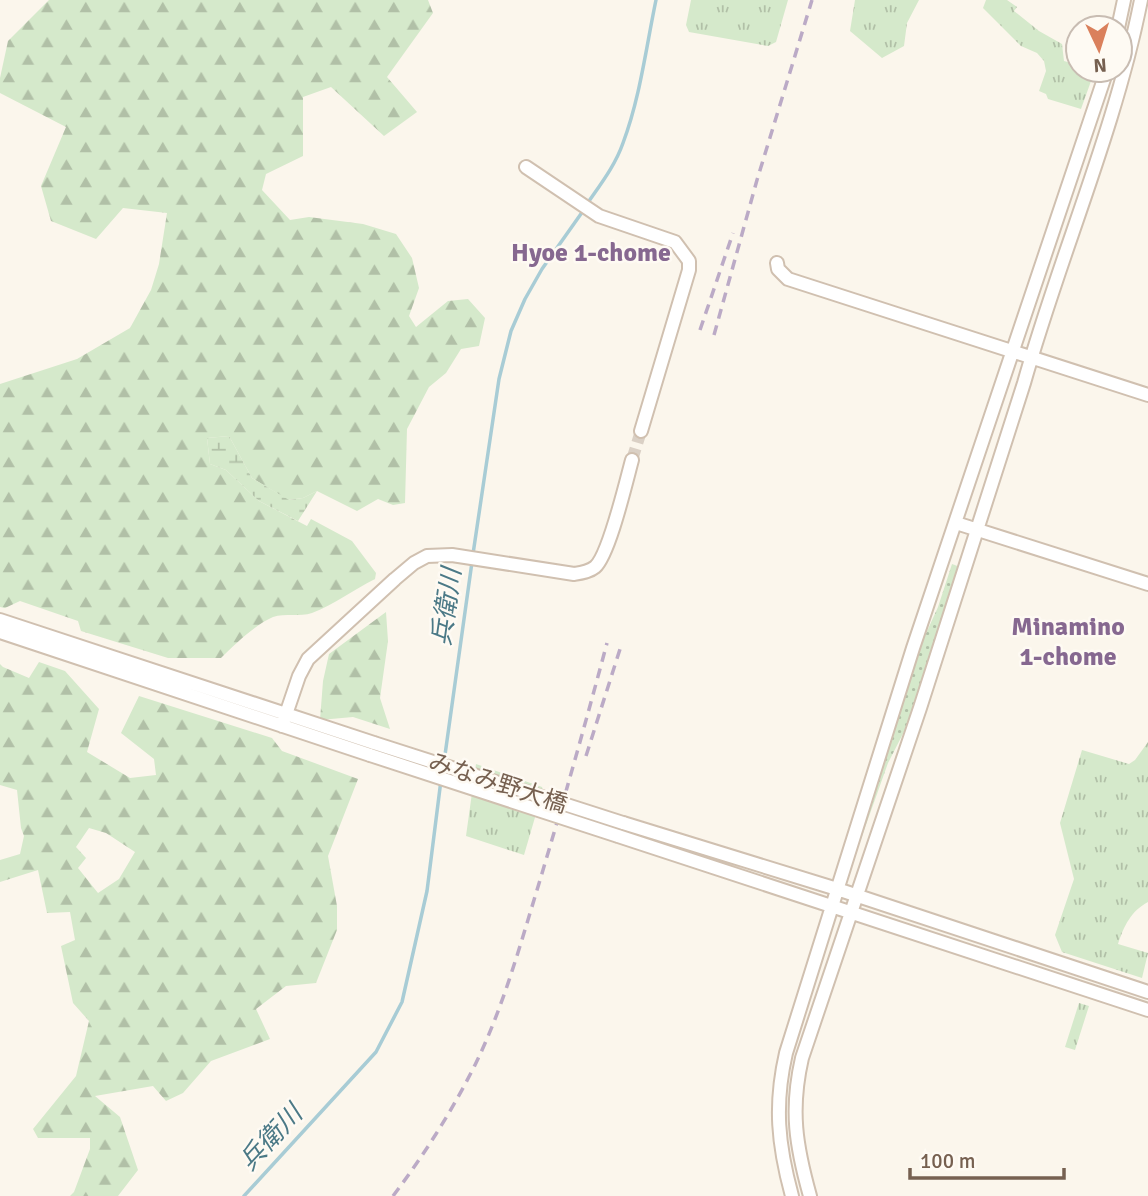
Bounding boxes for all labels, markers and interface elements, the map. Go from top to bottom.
north arrow [1064,14,1134,84]
text: N [1093,53,1108,77]
district label: Hyoe 1-chome [511,237,671,269]
water label: 兵衛川 [426,563,469,648]
district label: Minamino 1-chome [1011,611,1125,673]
street label: みなみ野大橋 [425,746,571,820]
water label: 兵衛川 [233,1096,311,1177]
scale bar [910,1136,1064,1180]
text: 100 m [920,1148,975,1174]

